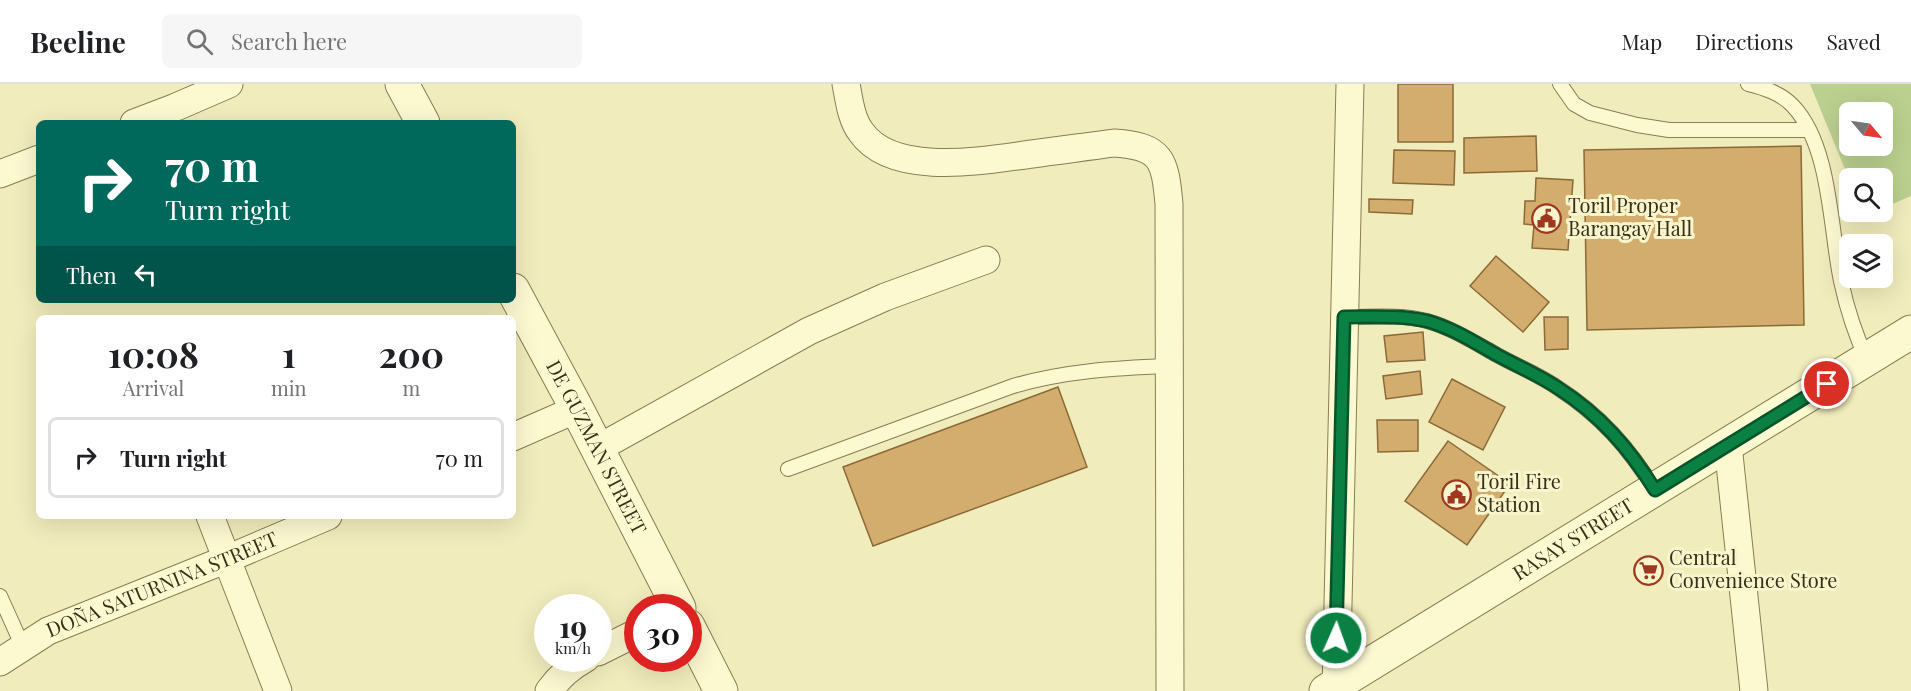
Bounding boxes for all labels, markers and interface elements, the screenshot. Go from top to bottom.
search box [162,14,582,68]
text: Beeline [30,23,126,60]
icon: search [183,25,216,58]
text: Search here [231,26,347,56]
text: Map [1621,27,1662,55]
text: Directions [1695,27,1793,55]
text: Saved [1826,27,1881,55]
north arrow [1839,102,1893,156]
map controls [1839,102,1893,288]
text: 70 m [165,137,259,193]
icon: right [66,144,144,222]
button: search [1839,168,1893,222]
text: Turn right [165,191,290,227]
place label: Toril Proper Barangay Hall [1568,191,1692,241]
public building icon: Toril Proper Barangay Hall [1531,202,1563,234]
button: layers [1839,234,1893,288]
icon: left [129,258,162,291]
text: Then [66,260,117,290]
text: 10:08 [108,329,199,377]
text: 1 [282,329,296,377]
text: 200 [379,329,444,377]
street label: DE GUZMAN STREET [541,355,654,538]
pin [1801,358,1852,409]
icon: arrive [1810,367,1843,400]
text: Arrival [123,374,184,401]
text: min [271,374,307,401]
text: m [402,374,420,401]
icon: right [69,441,102,474]
text: Turn right [120,443,226,473]
text: 70 m [436,443,483,473]
place label: Toril Fire Station [1477,467,1561,517]
public building icon: Toril Fire Station [1440,478,1472,510]
street label: RASAY STREET [1507,491,1638,585]
street label: DOÑA SATURNINA STREET [42,524,281,642]
place label: Central Convenience Store [1669,543,1837,593]
supermarket icon: Central Convenience Store [1632,554,1664,586]
speed limit sign: 30 [624,594,702,672]
text: 19 [559,606,587,646]
position arrow [1304,606,1368,670]
text: km/h [555,638,591,658]

